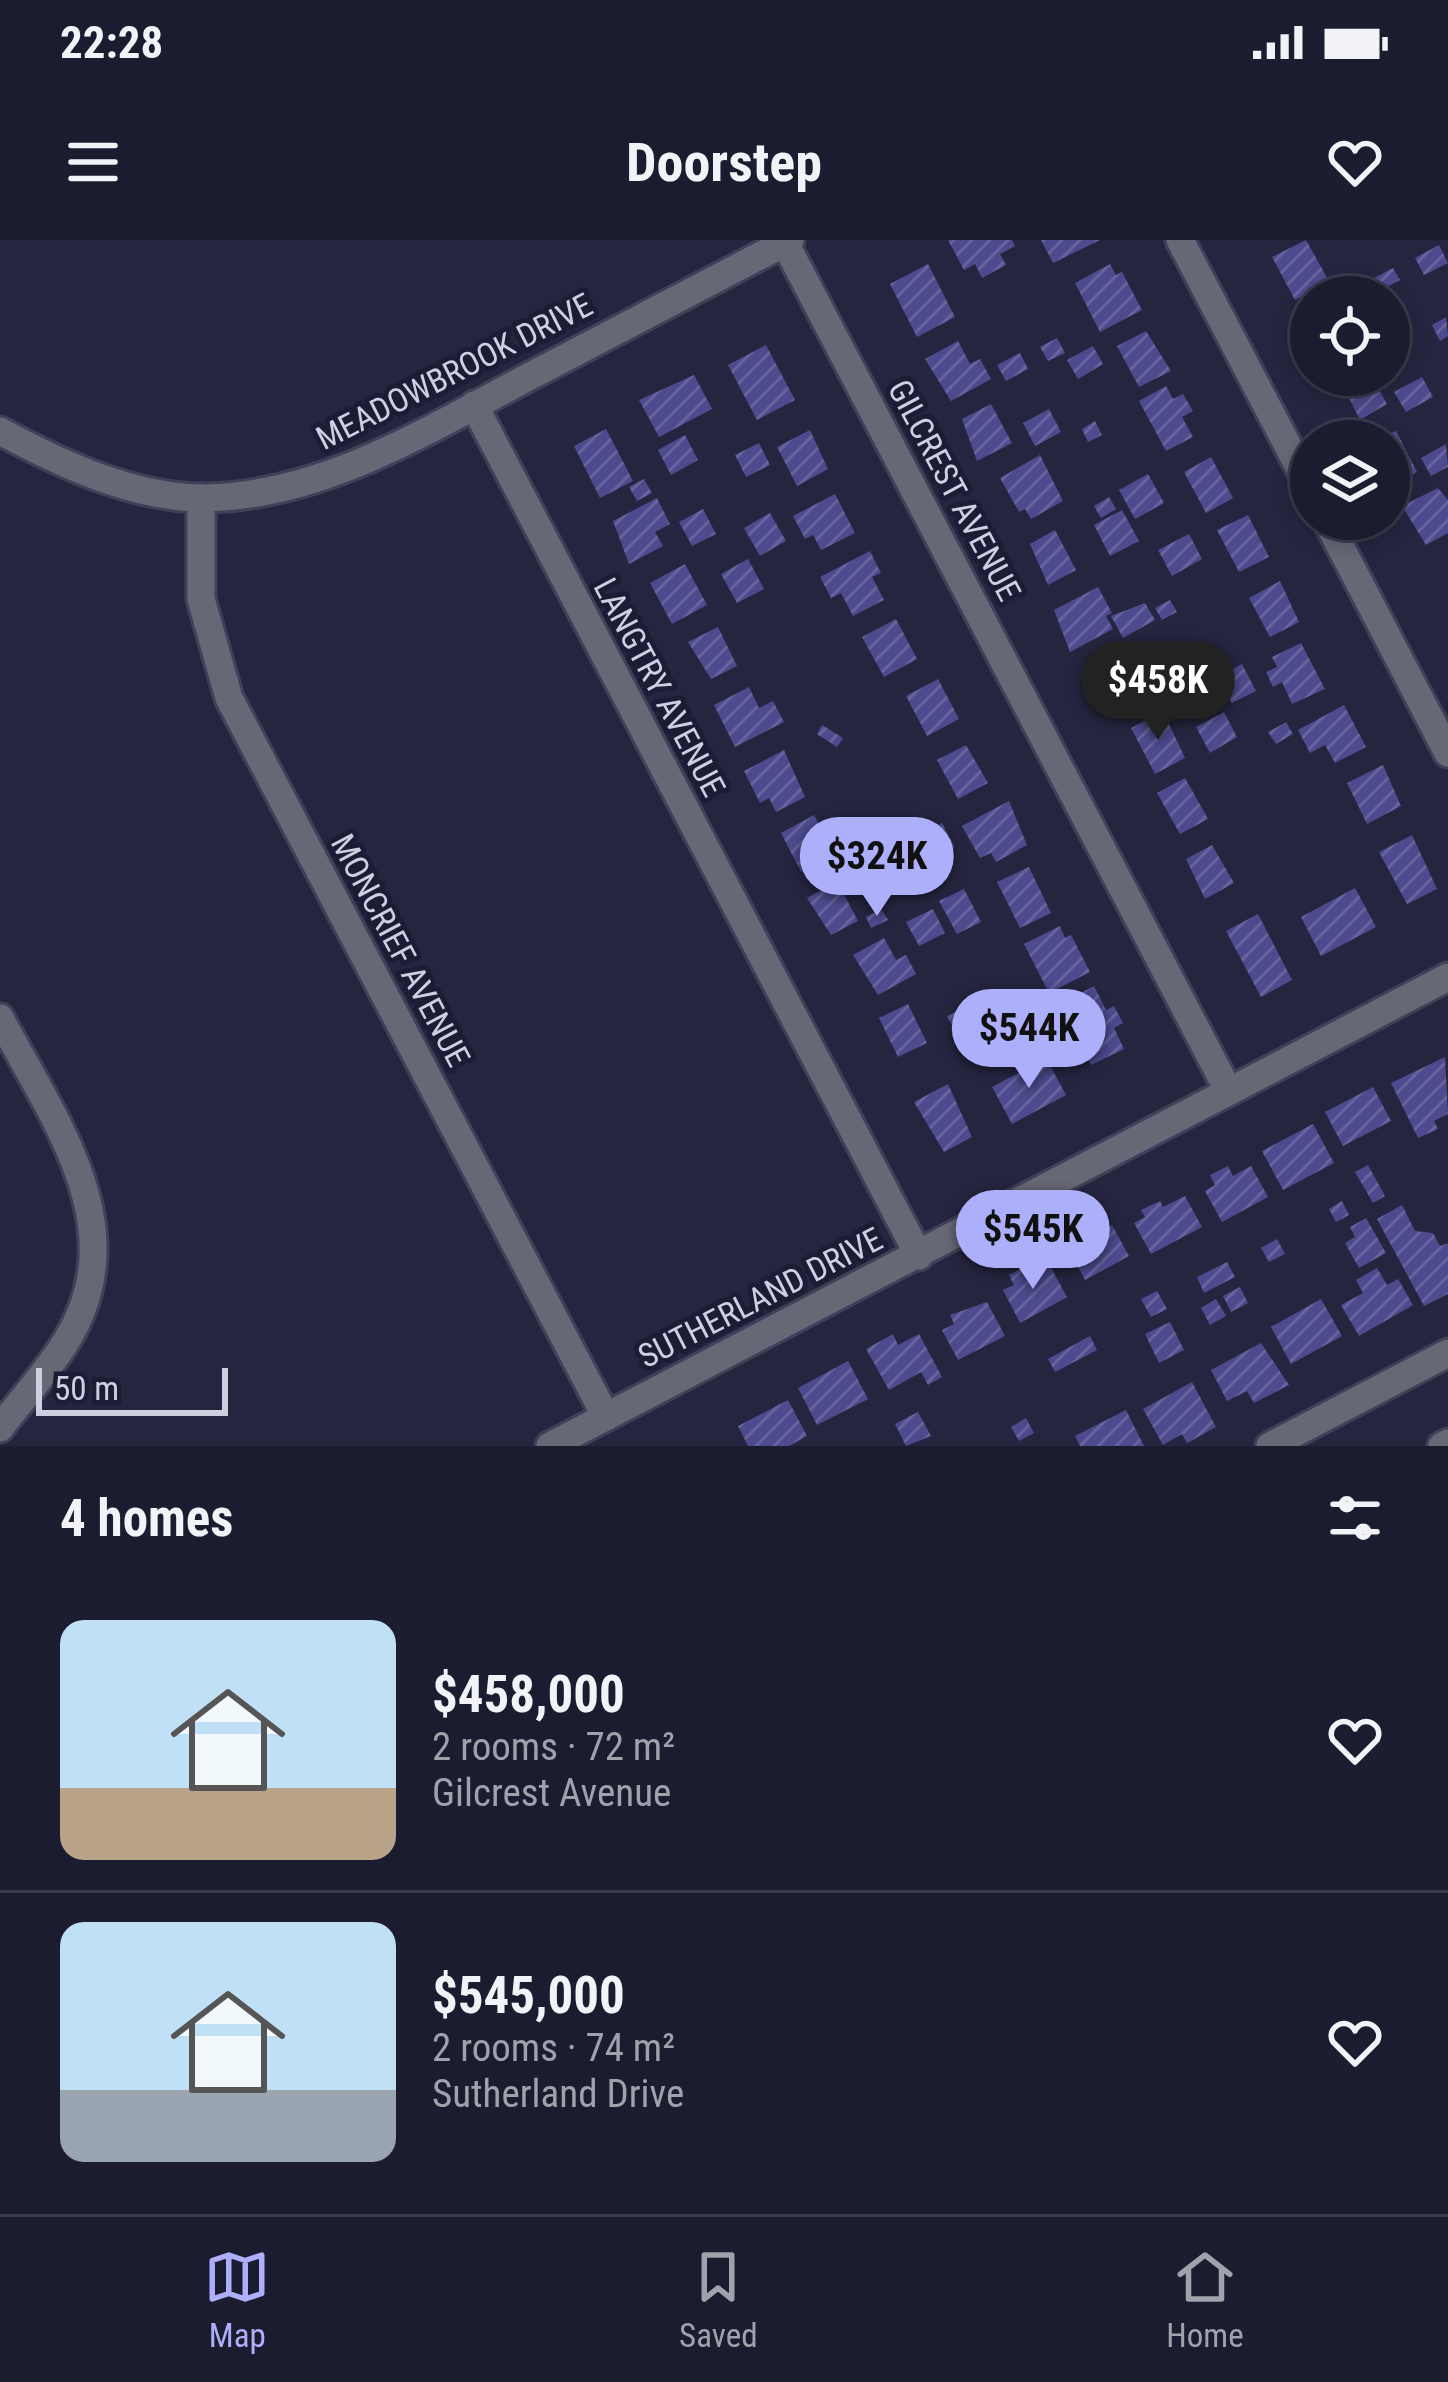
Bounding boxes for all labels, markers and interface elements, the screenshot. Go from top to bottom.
text: 22:28 [60,16,163,69]
icon: menu [60,129,126,195]
icon: heart [1322,129,1388,195]
text: Doorstep [626,131,822,194]
map controls [1290,276,1410,540]
button: locate [1290,276,1410,396]
street label: MEADOWBROOK DRIVE [310,285,599,458]
street label: GILCREST AVENUE [880,373,1029,607]
button: layers [1290,420,1410,540]
street label: LANGTRY AVENUE [586,571,734,803]
pin: $458K [1074,641,1242,743]
text: $458K [1108,657,1208,703]
pin: $324K [793,817,961,919]
street label: MONCRIEF AVENUE [323,827,478,1073]
text: $324K [827,833,927,879]
pin: $544K [945,989,1113,1091]
text: $544K [979,1005,1079,1051]
pin: $545K [949,1190,1117,1292]
text: $545K [983,1206,1083,1252]
street label: SUTHERLAND DRIVE [632,1219,889,1376]
scale bar [36,1362,228,1415]
text: 50 m [54,1369,119,1408]
icon: filters [1322,1485,1388,1551]
text: 4 homes [60,1489,233,1548]
text: $458,000 [432,1665,625,1724]
icon: home [156,1668,300,1812]
icon: heart [1322,1707,1388,1773]
text: 2 rooms · 72 m² [432,1724,675,1770]
text: Gilcrest Avenue [432,1770,671,1816]
text: $545,000 [432,1966,625,2025]
icon: home [156,1970,300,2114]
icon: heart [1322,2009,1388,2075]
text: 2 rooms · 74 m² [432,2025,675,2071]
text: Sutherland Drive [432,2071,684,2117]
tab: Map [204,2244,270,2355]
tab: Saved [679,2244,758,2355]
tab: Home [1166,2244,1244,2355]

